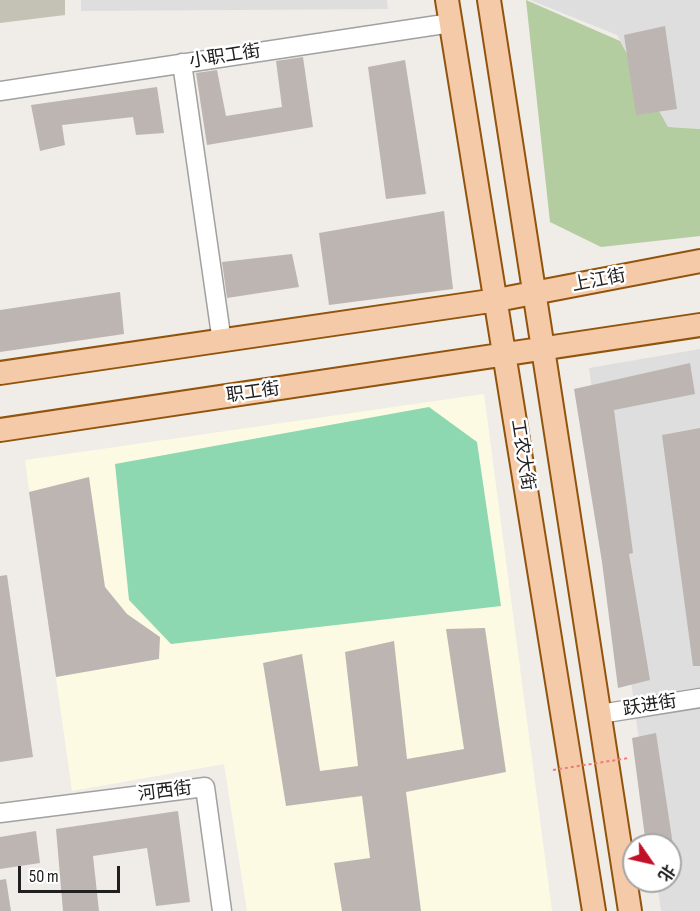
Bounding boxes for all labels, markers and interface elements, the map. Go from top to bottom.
street label: 小职工街 [188,41,262,73]
street label: 上江街 [570,265,628,297]
street label: 职工街 [225,379,281,407]
street label: 工农大街 [506,418,538,492]
street label: 跃进街 [622,691,678,721]
street label: 河西街 [137,778,193,806]
north arrow [622,833,682,893]
scale bar [21,854,123,892]
text: 北 [653,860,678,884]
text: 50 m [29,866,59,887]

